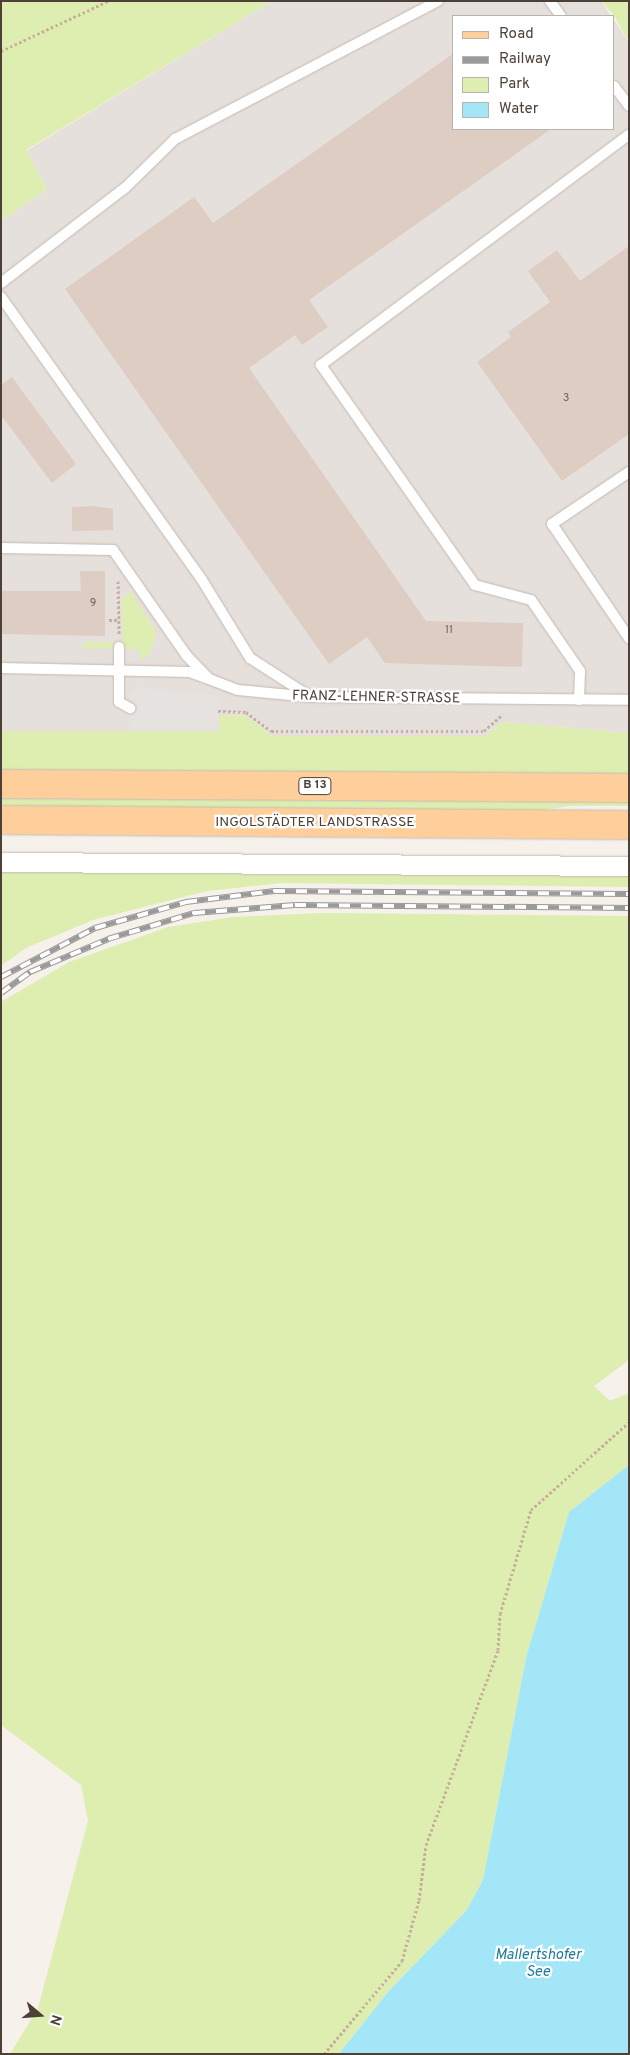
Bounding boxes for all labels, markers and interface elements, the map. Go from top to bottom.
legend [452,15,615,130]
text: Road [499,25,534,44]
text: Railway [499,50,551,69]
text: Park [499,75,530,94]
text: Water [499,100,538,119]
house number: 3 [563,391,569,405]
house number: 9 [90,596,96,610]
house number: 11 [445,623,453,637]
street label: FRANZ-LEHNER-STRASSE [292,688,460,708]
road number: B 13 [298,776,332,796]
street label: INGOLSTÄDTER LANDSTRASSE [215,815,415,831]
water label: Mallertshofer See [495,1946,581,1981]
north arrow [15,1990,65,2040]
text: N [45,2012,64,2027]

